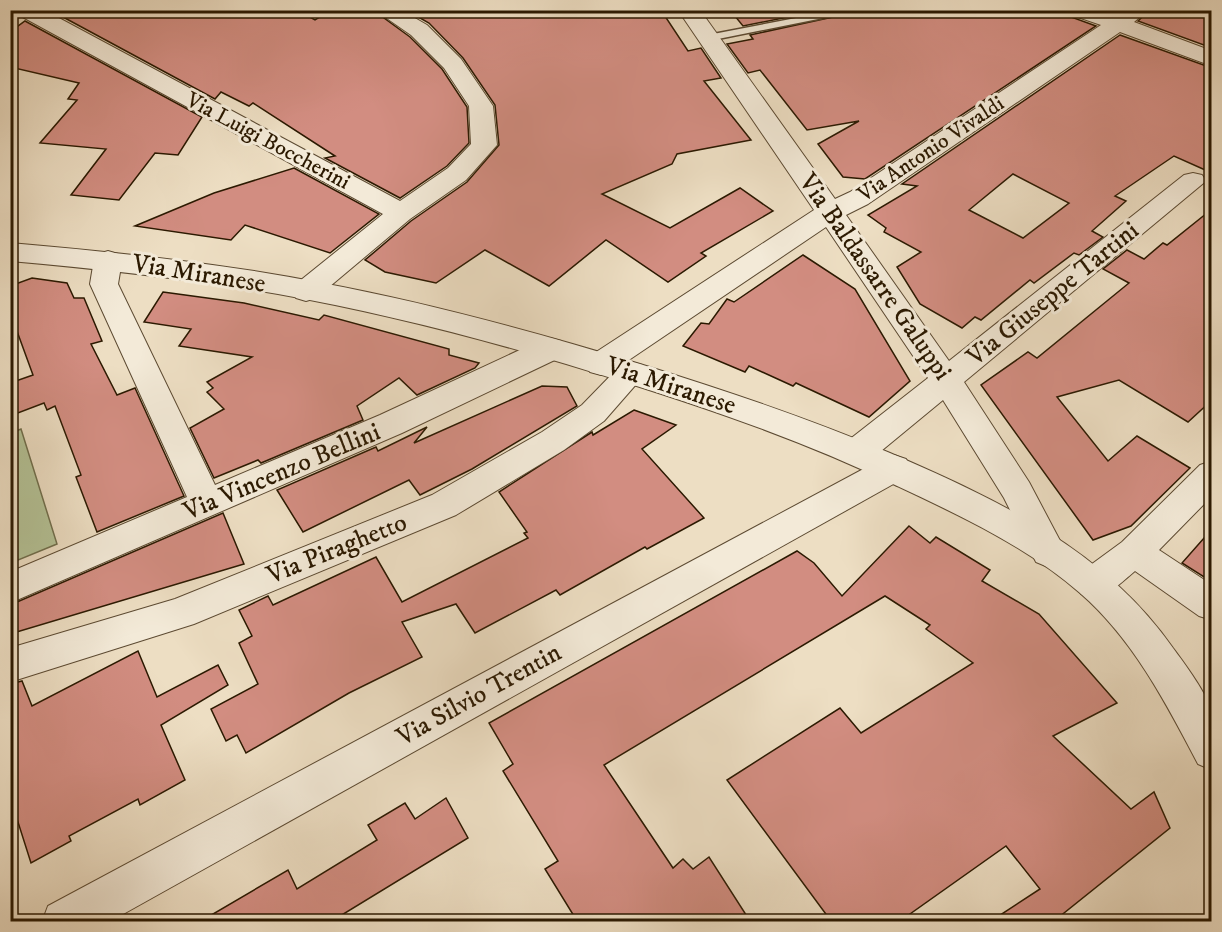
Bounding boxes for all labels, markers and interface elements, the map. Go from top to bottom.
street label: Via Luigi Boccherini [180,86,355,196]
street label: Via Antonio Vivaldi [852,90,1009,209]
street label: Via Baldassarre Galuppi [791,166,959,387]
street label: Via Giuseppe Tartini [959,214,1146,374]
street label: Via Miranese [129,247,268,301]
street label: Via Miranese [601,349,740,422]
street label: Via Vincenzo Bellini [178,416,386,529]
street label: Via Piraghetto [261,506,412,592]
street label: Via Silvio Trentin [390,636,568,754]

